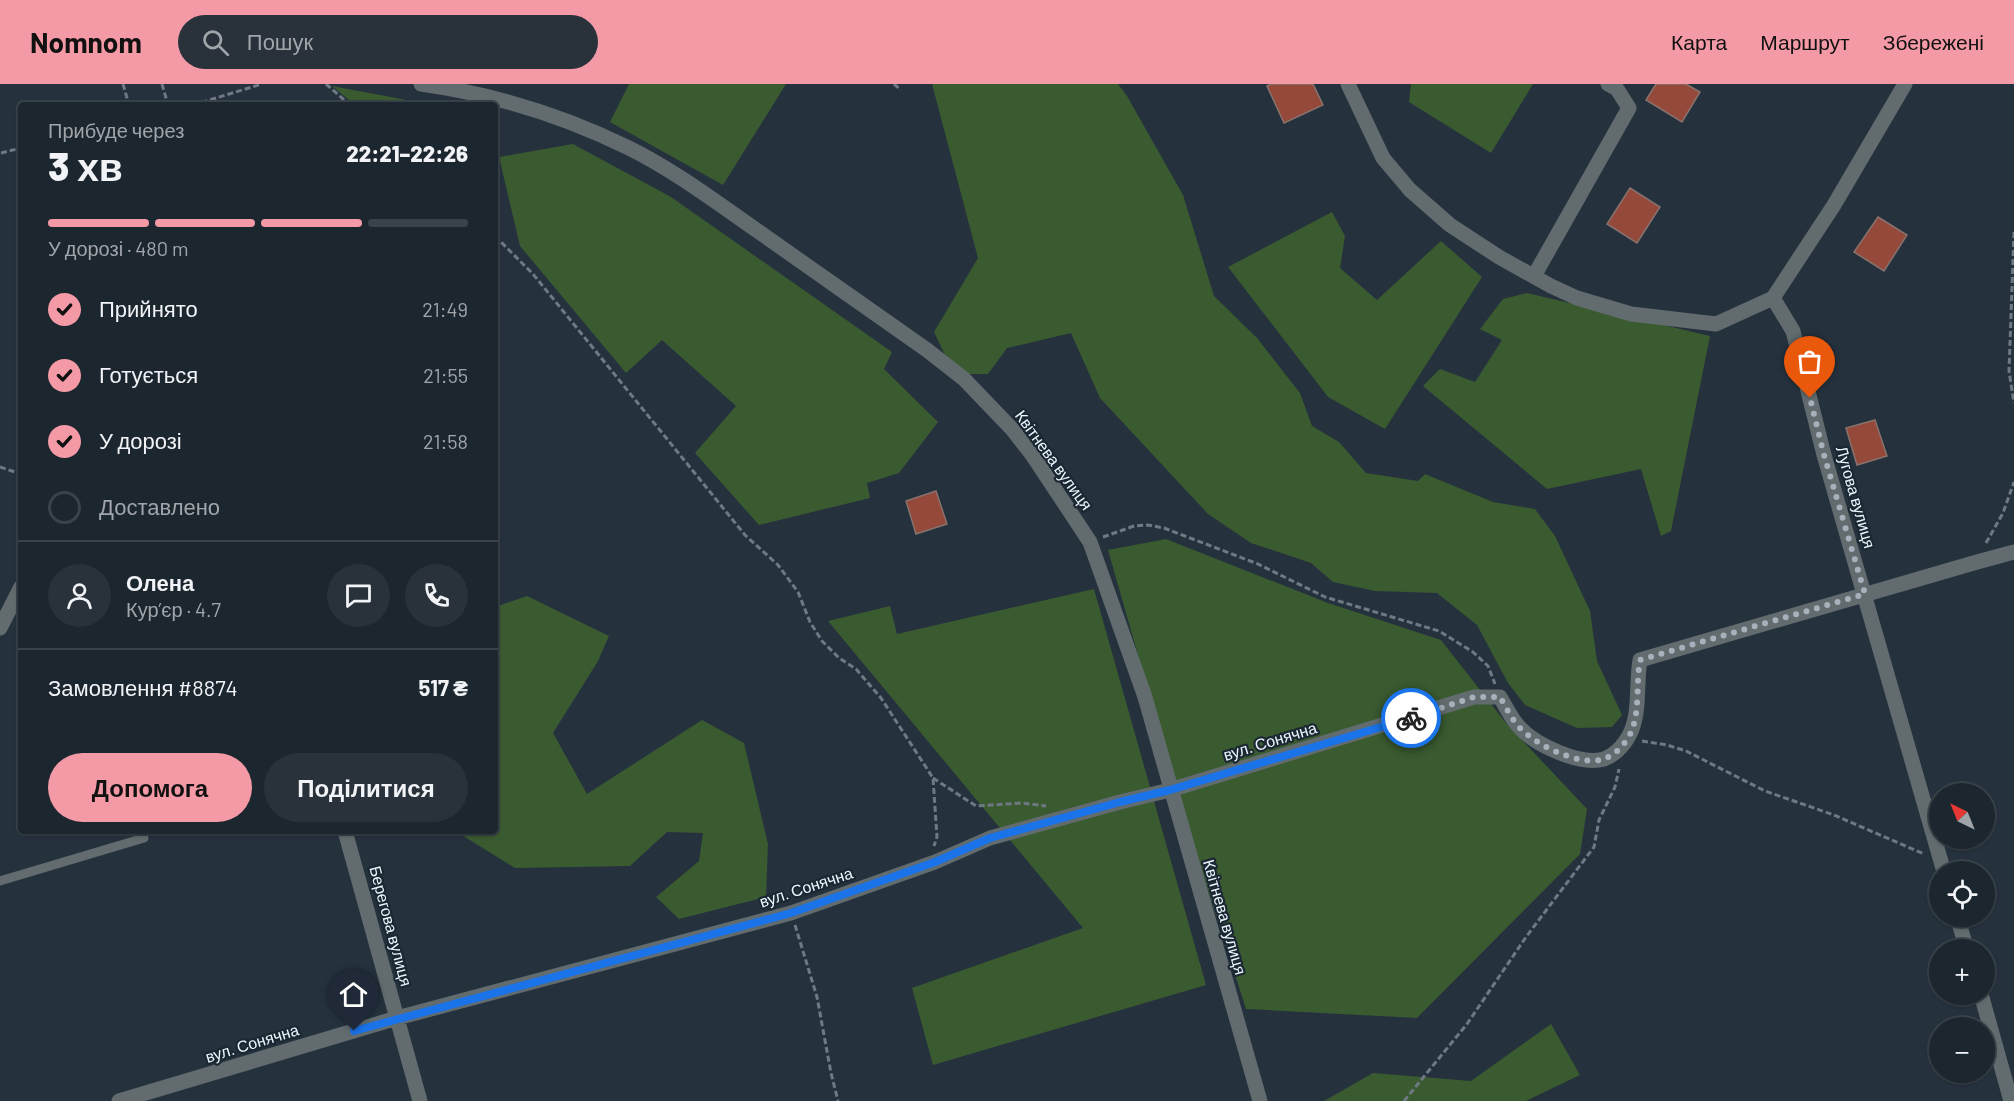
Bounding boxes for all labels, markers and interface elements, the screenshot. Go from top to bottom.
search box [178,15,598,69]
text: Nomnom [30,25,142,59]
icon: search [199,26,232,59]
text: Пошук [247,28,313,54]
text: Карта [1671,29,1727,54]
text: Маршрут [1760,29,1850,54]
text: Збережені [1883,29,1984,54]
text: Прибуде через [48,118,184,142]
text: 22:21–22:26 [346,140,468,166]
text: 3 хв [48,142,123,189]
text: У дорозі · 480 m [48,236,189,260]
icon: check [48,293,81,326]
text: Прийнято [99,295,198,321]
text: 21:49 [422,297,468,321]
pin [1784,336,1835,398]
icon: bag [1793,345,1826,378]
icon: check [48,359,81,392]
text: Готується [99,361,198,387]
text: 21:55 [423,363,468,387]
street label: Квітнева вулиця [1012,406,1097,513]
icon: check [48,425,81,458]
text: У дорозі [99,427,182,453]
text: 21:58 [423,429,468,453]
street label: Лугова вулиця [1833,444,1880,550]
text: Доставлено [99,493,220,519]
button: person [48,564,111,627]
button: chat [327,564,390,627]
button: phone [405,564,468,627]
text: Олена [126,569,194,595]
text: Кур’єр · 4.7 [126,597,221,621]
text: Замовлення #8874 [48,674,238,700]
text: 517 ₴ [419,674,468,700]
courier [1381,688,1441,748]
icon: bike [1395,702,1428,735]
street label: вул. Сонячна [1221,717,1319,764]
button: Допомога [48,753,252,822]
button: Поділитися [264,753,468,822]
north arrow [1929,783,1995,849]
map controls [1929,783,1995,1083]
street label: Квітнева вулиця [1200,857,1251,977]
button: locate [1929,861,1995,927]
street label: вул. Сонячна [757,863,855,911]
street label: Берегова вулиця [366,864,417,988]
button: + [1929,939,1995,1005]
pin [328,969,379,1031]
icon: home [337,978,370,1011]
button: − [1929,1017,1995,1083]
street label: вул. Сонячна [203,1019,301,1066]

